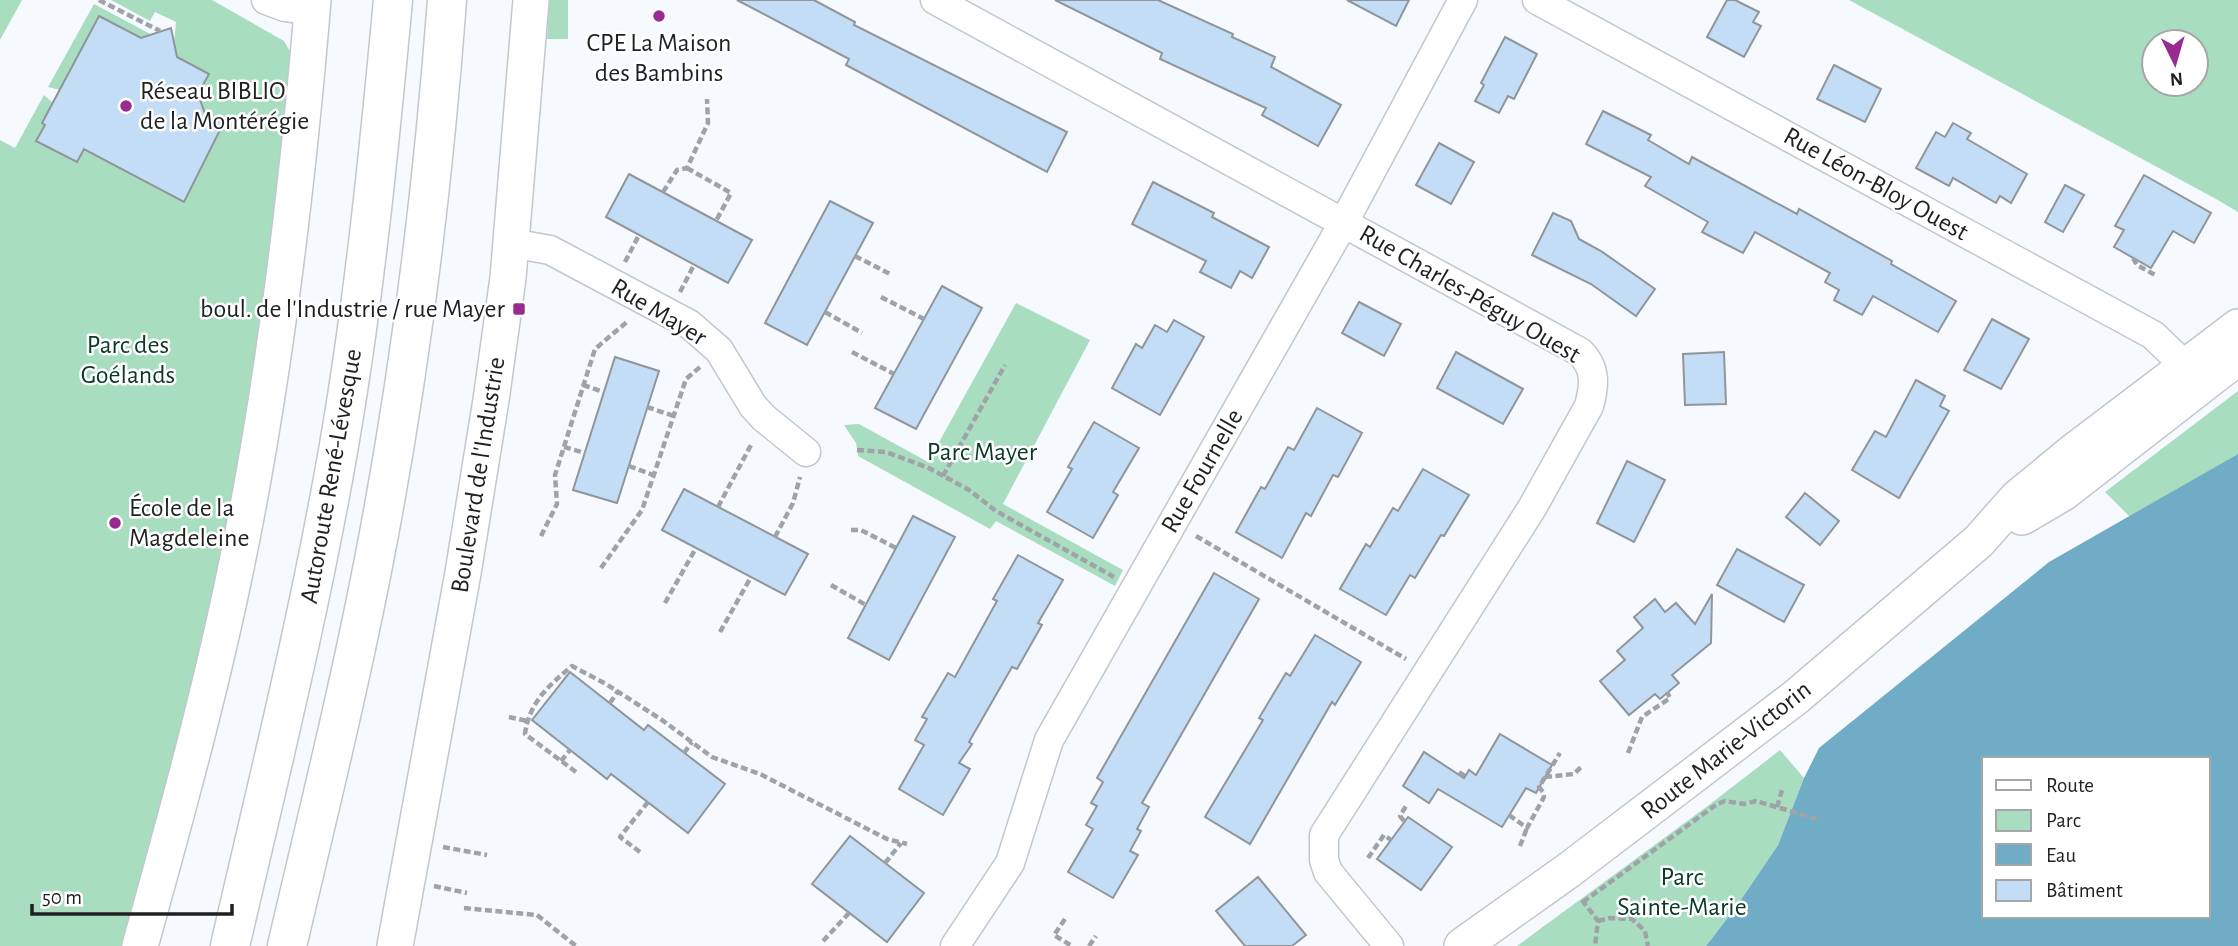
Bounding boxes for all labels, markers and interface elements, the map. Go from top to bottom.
marker: CPE La Maison des Bambins [651,8,667,24]
north arrow [2140,28,2210,98]
place label: CPE La Maison des Bambins [586,30,732,86]
text: N [2169,68,2184,88]
place label: Réseau BIBLIO de la Montérégie [140,78,309,134]
marker: Réseau BIBLIO de la Montérégie [118,98,134,114]
street label: Rue Léon-Bloy Ouest [1779,122,1973,246]
street label: Rue Charles-Péguy Ouest [1355,220,1585,368]
street label: Rue Mayer [607,273,712,351]
place label: boul. de l'Industrie / rue Mayer [200,296,506,322]
marker: boul. de l'Industrie / rue Mayer [511,301,527,317]
park label: Parc des Goélands [81,332,175,388]
street label: Autoroute René-Lévesque [296,347,366,605]
street label: Boulevard de l'Industrie [447,355,509,595]
street label: Rue Fournelle [1156,405,1248,537]
park label: Parc Mayer [927,439,1038,465]
place label: École de la Magdeleine [129,493,249,551]
marker: École de la Magdeleine [107,515,123,531]
street label: Route Marie-Victorin [1636,676,1816,824]
legend [1982,757,2210,918]
text: Route [2046,775,2094,796]
text: Parc [2046,810,2081,831]
text: Eau [2046,845,2076,866]
park label: Parc Sainte-Marie [1617,864,1747,920]
scale bar [32,872,231,916]
text: Bâtiment [2046,880,2123,901]
text: 50 m [42,887,82,908]

